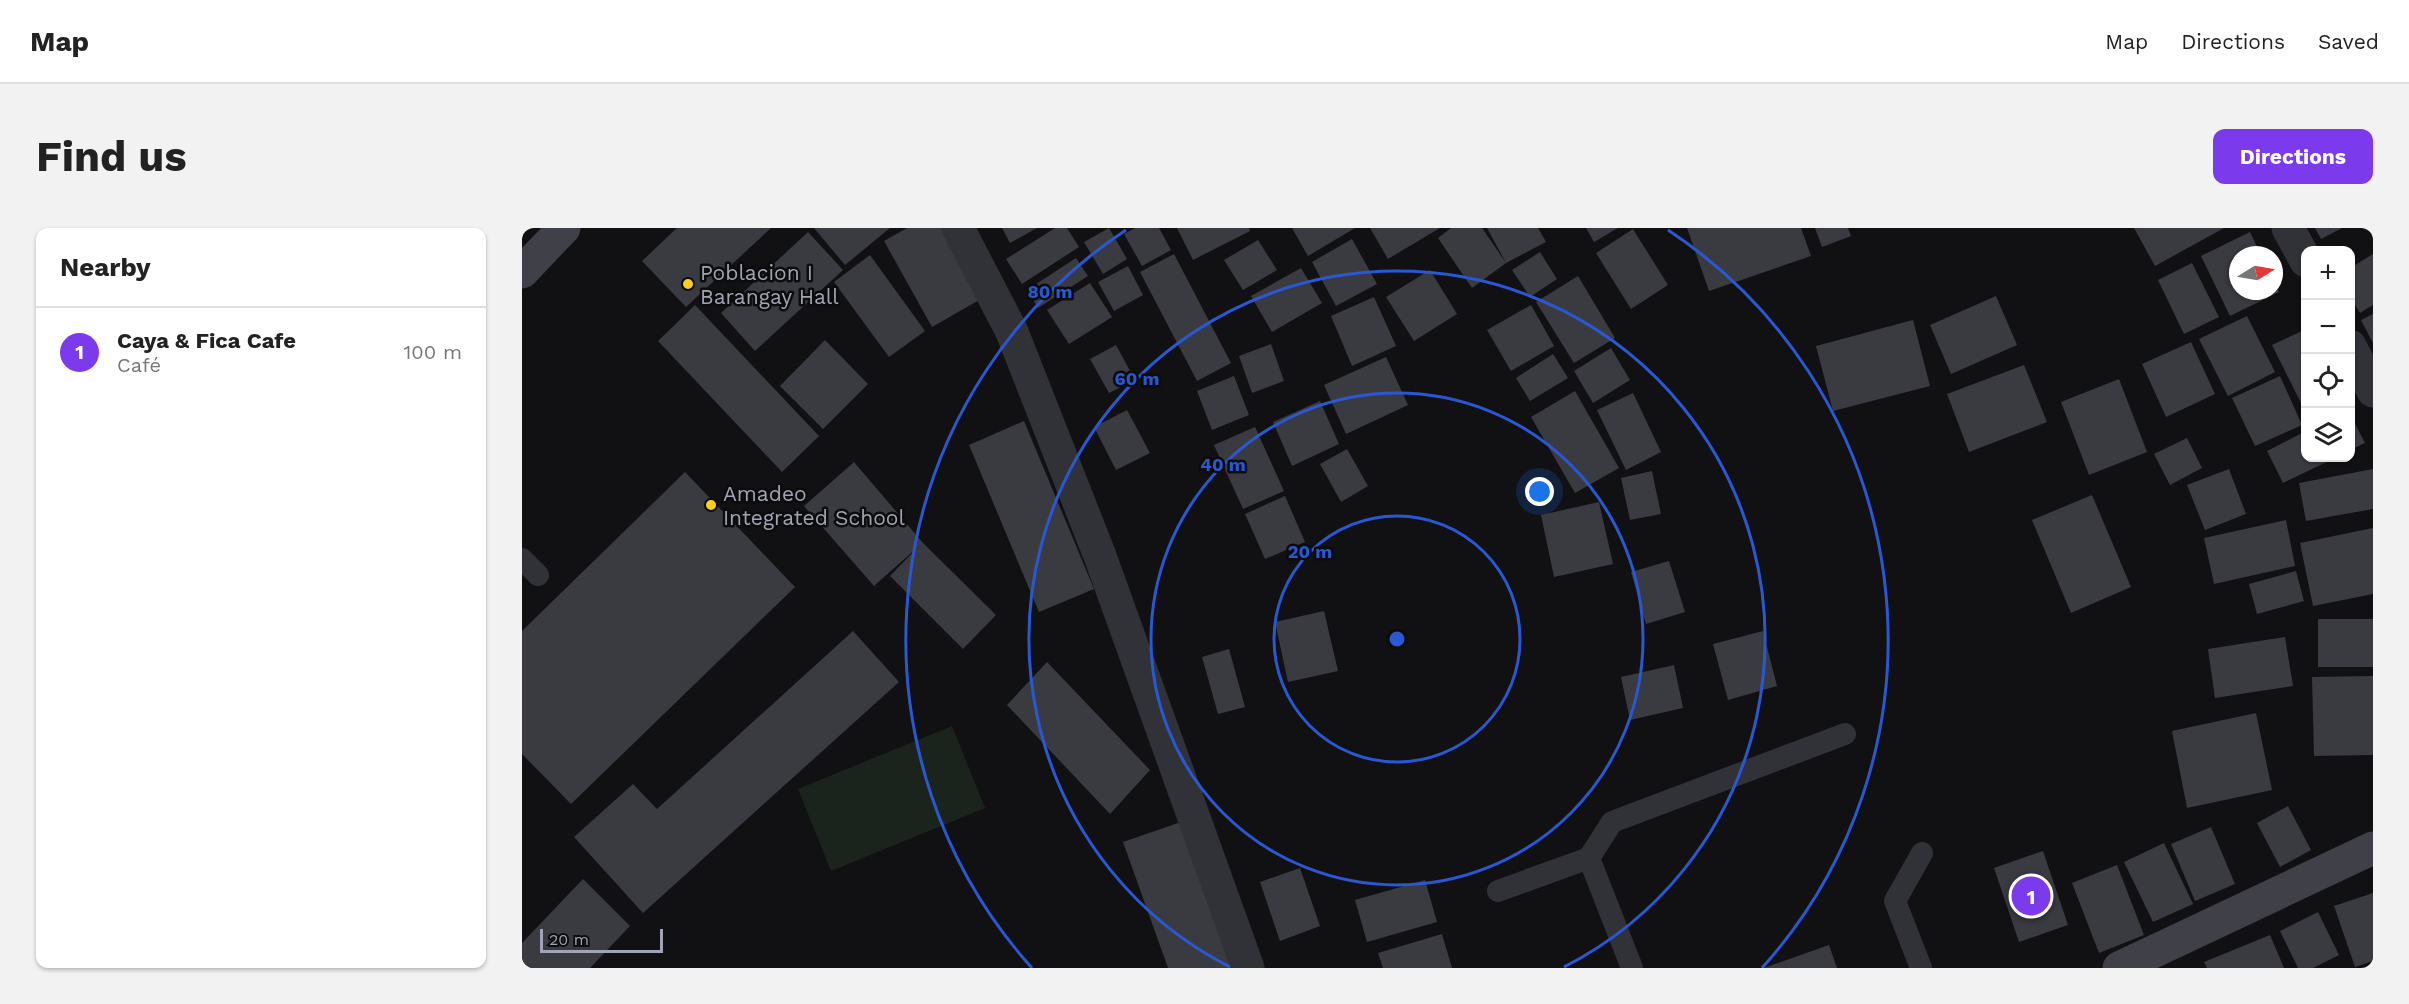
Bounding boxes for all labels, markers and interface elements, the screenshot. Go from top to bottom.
text: Map [30,25,89,58]
text: Map [2105,29,2148,54]
text: Directions [2181,29,2285,54]
text: Saved [2318,29,2379,54]
button: Directions [2213,129,2373,184]
text: Find us [36,132,187,181]
north arrow [2229,246,2283,300]
map controls [2301,246,2355,462]
button: + [2301,246,2355,300]
text: Nearby [60,252,151,282]
place label: Poblacion I Barangay Hall [700,260,839,309]
marker: Poblacion I Barangay Hall [681,277,695,291]
text: 80 m [1028,281,1072,302]
button: − [2301,300,2355,354]
text: Caya & Fica Cafe [117,328,296,353]
text: 1 [75,340,84,364]
text: 100 m [403,340,462,364]
text: Café [117,353,161,377]
button: locate [2301,354,2355,408]
text: 60 m [1115,368,1159,389]
button: layers [2301,408,2355,462]
text: 40 m [1200,454,1246,475]
your location [1525,477,1554,506]
place label: Amadeo Integrated School [723,481,905,530]
marker: Amadeo Integrated School [704,498,718,512]
text: 20 m [1288,541,1332,562]
centre of rings [1387,629,1407,649]
pin: 1 [2012,874,2050,918]
scale bar [540,926,663,954]
text: 20 m [549,930,589,949]

